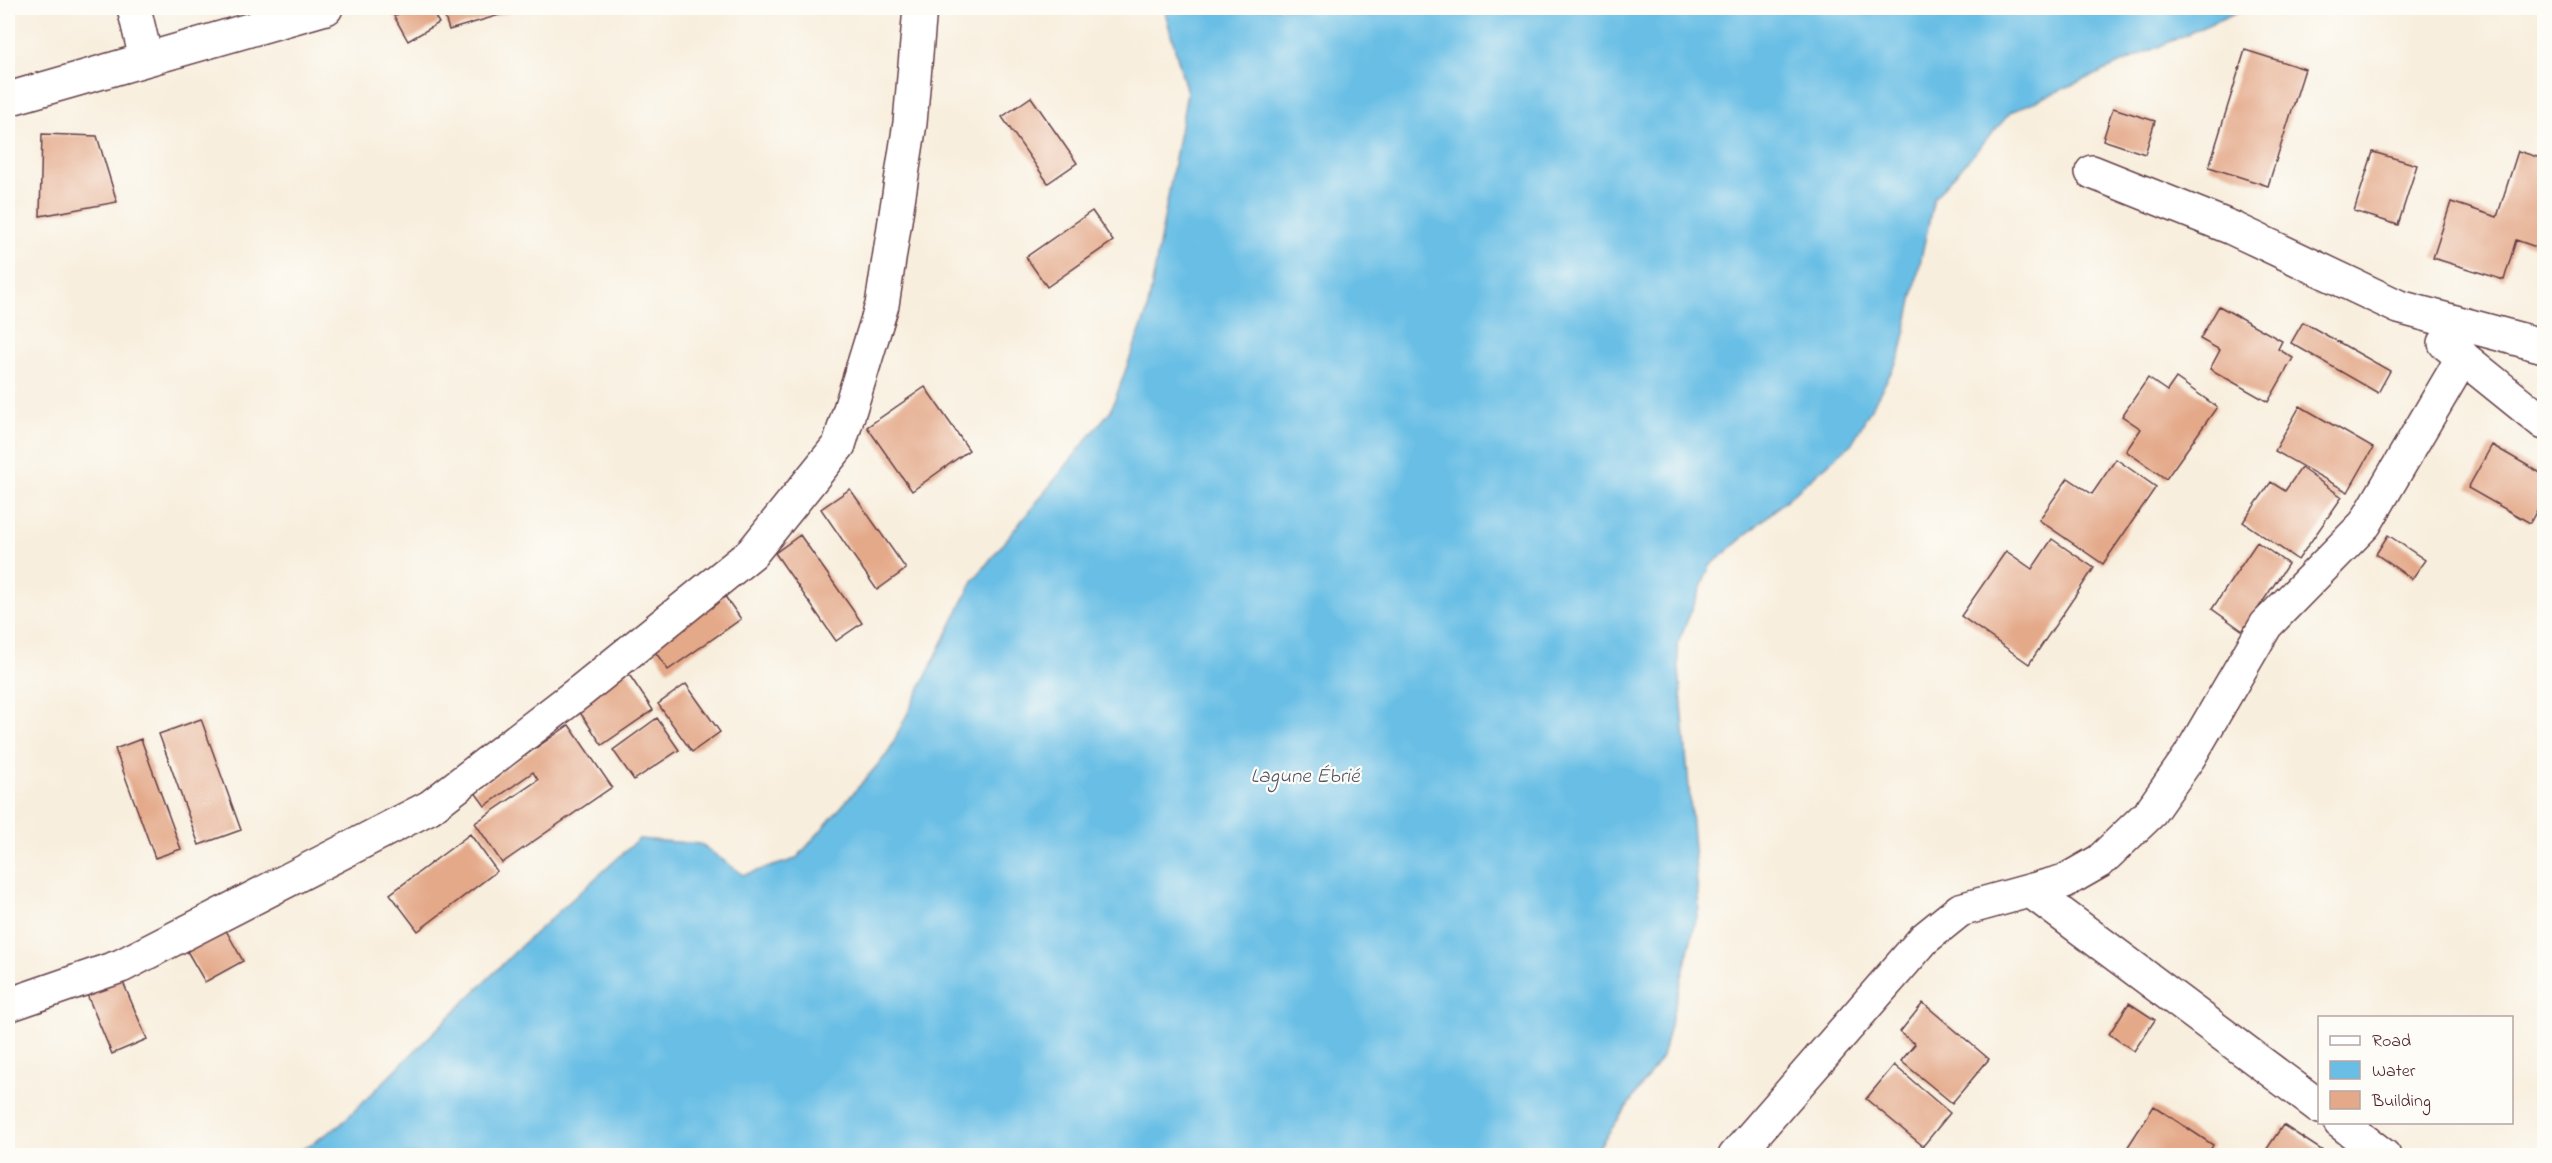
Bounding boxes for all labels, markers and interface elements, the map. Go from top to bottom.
water label: Lagune Ébrié [1250,762,1361,793]
legend [2318,1016,2513,1124]
text: Road [2372,1029,2411,1055]
text: Water [2372,1059,2416,1085]
text: Building [2371,1089,2431,1116]

